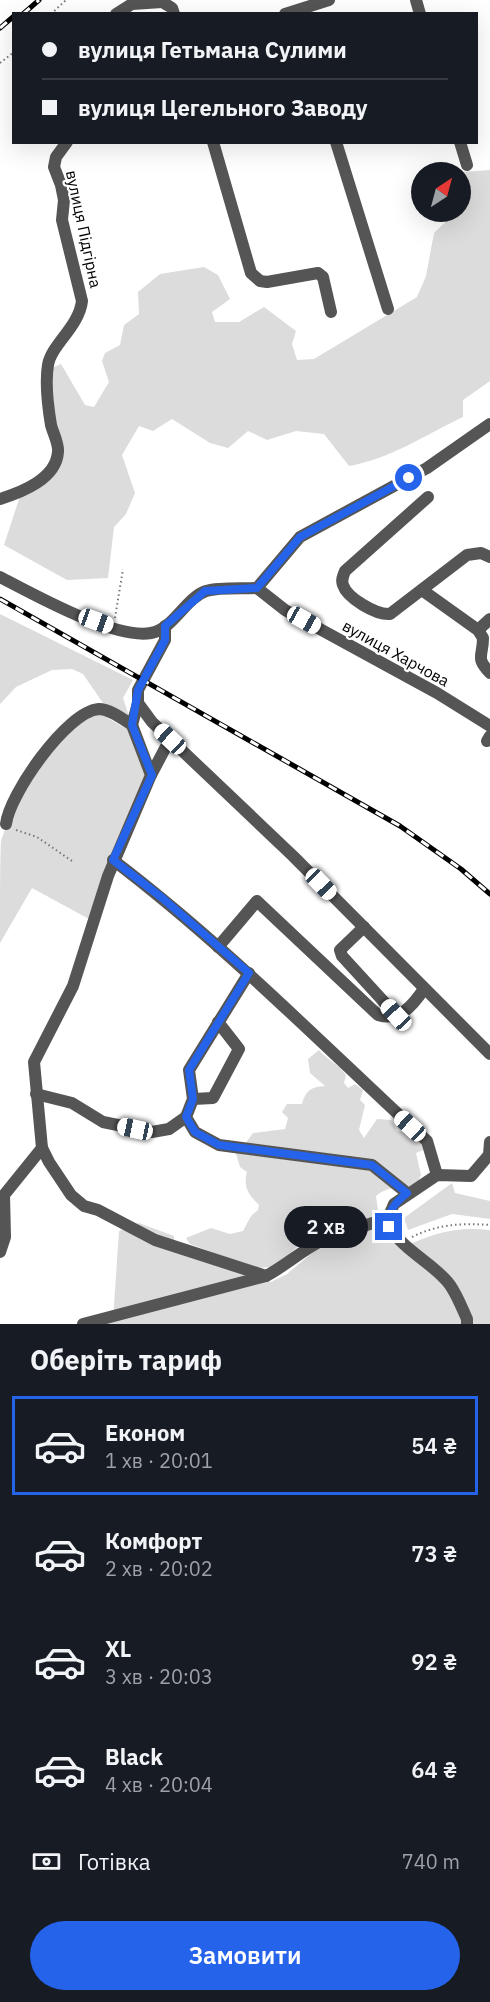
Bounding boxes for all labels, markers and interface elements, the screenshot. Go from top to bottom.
text: вулиця Гетьмана Сулими [78,35,347,64]
text: вулиця Цегельного Заводу [78,93,368,122]
north arrow [411,162,471,222]
map controls [411,162,471,222]
street label: вулиця Підгірна [62,168,106,290]
route start [395,464,422,491]
car [284,603,324,637]
car [76,606,116,636]
street label: вулиця Харчова [339,615,453,691]
car [151,720,189,758]
car [302,865,340,903]
car [377,996,415,1034]
car [391,1107,429,1145]
car [116,1116,154,1142]
callout: 2 хв [284,1206,368,1248]
text: 2 хв [306,1213,346,1240]
route end [375,1213,402,1240]
text: Оберіть тариф [30,1342,222,1377]
text: Економ [105,1418,185,1447]
icon: car [33,1419,87,1473]
text: 54 ₴ [411,1431,457,1460]
text: 1 хв · 20:01 [105,1447,213,1474]
text: Комфорт [105,1526,202,1555]
icon: car [33,1527,87,1581]
text: 73 ₴ [411,1539,457,1568]
text: 2 хв · 20:02 [105,1555,213,1582]
text: XL [105,1634,131,1663]
icon: car [33,1635,87,1689]
text: 92 ₴ [411,1647,457,1676]
text: 3 хв · 20:03 [105,1663,213,1690]
text: Black [105,1742,163,1771]
icon: car [33,1743,87,1797]
text: 64 ₴ [411,1755,457,1784]
text: 4 хв · 20:04 [105,1771,213,1798]
icon: cash [30,1845,63,1878]
text: Готівка [78,1847,151,1876]
text: 740 m [402,1848,460,1875]
button: Замовити [30,1921,460,1990]

